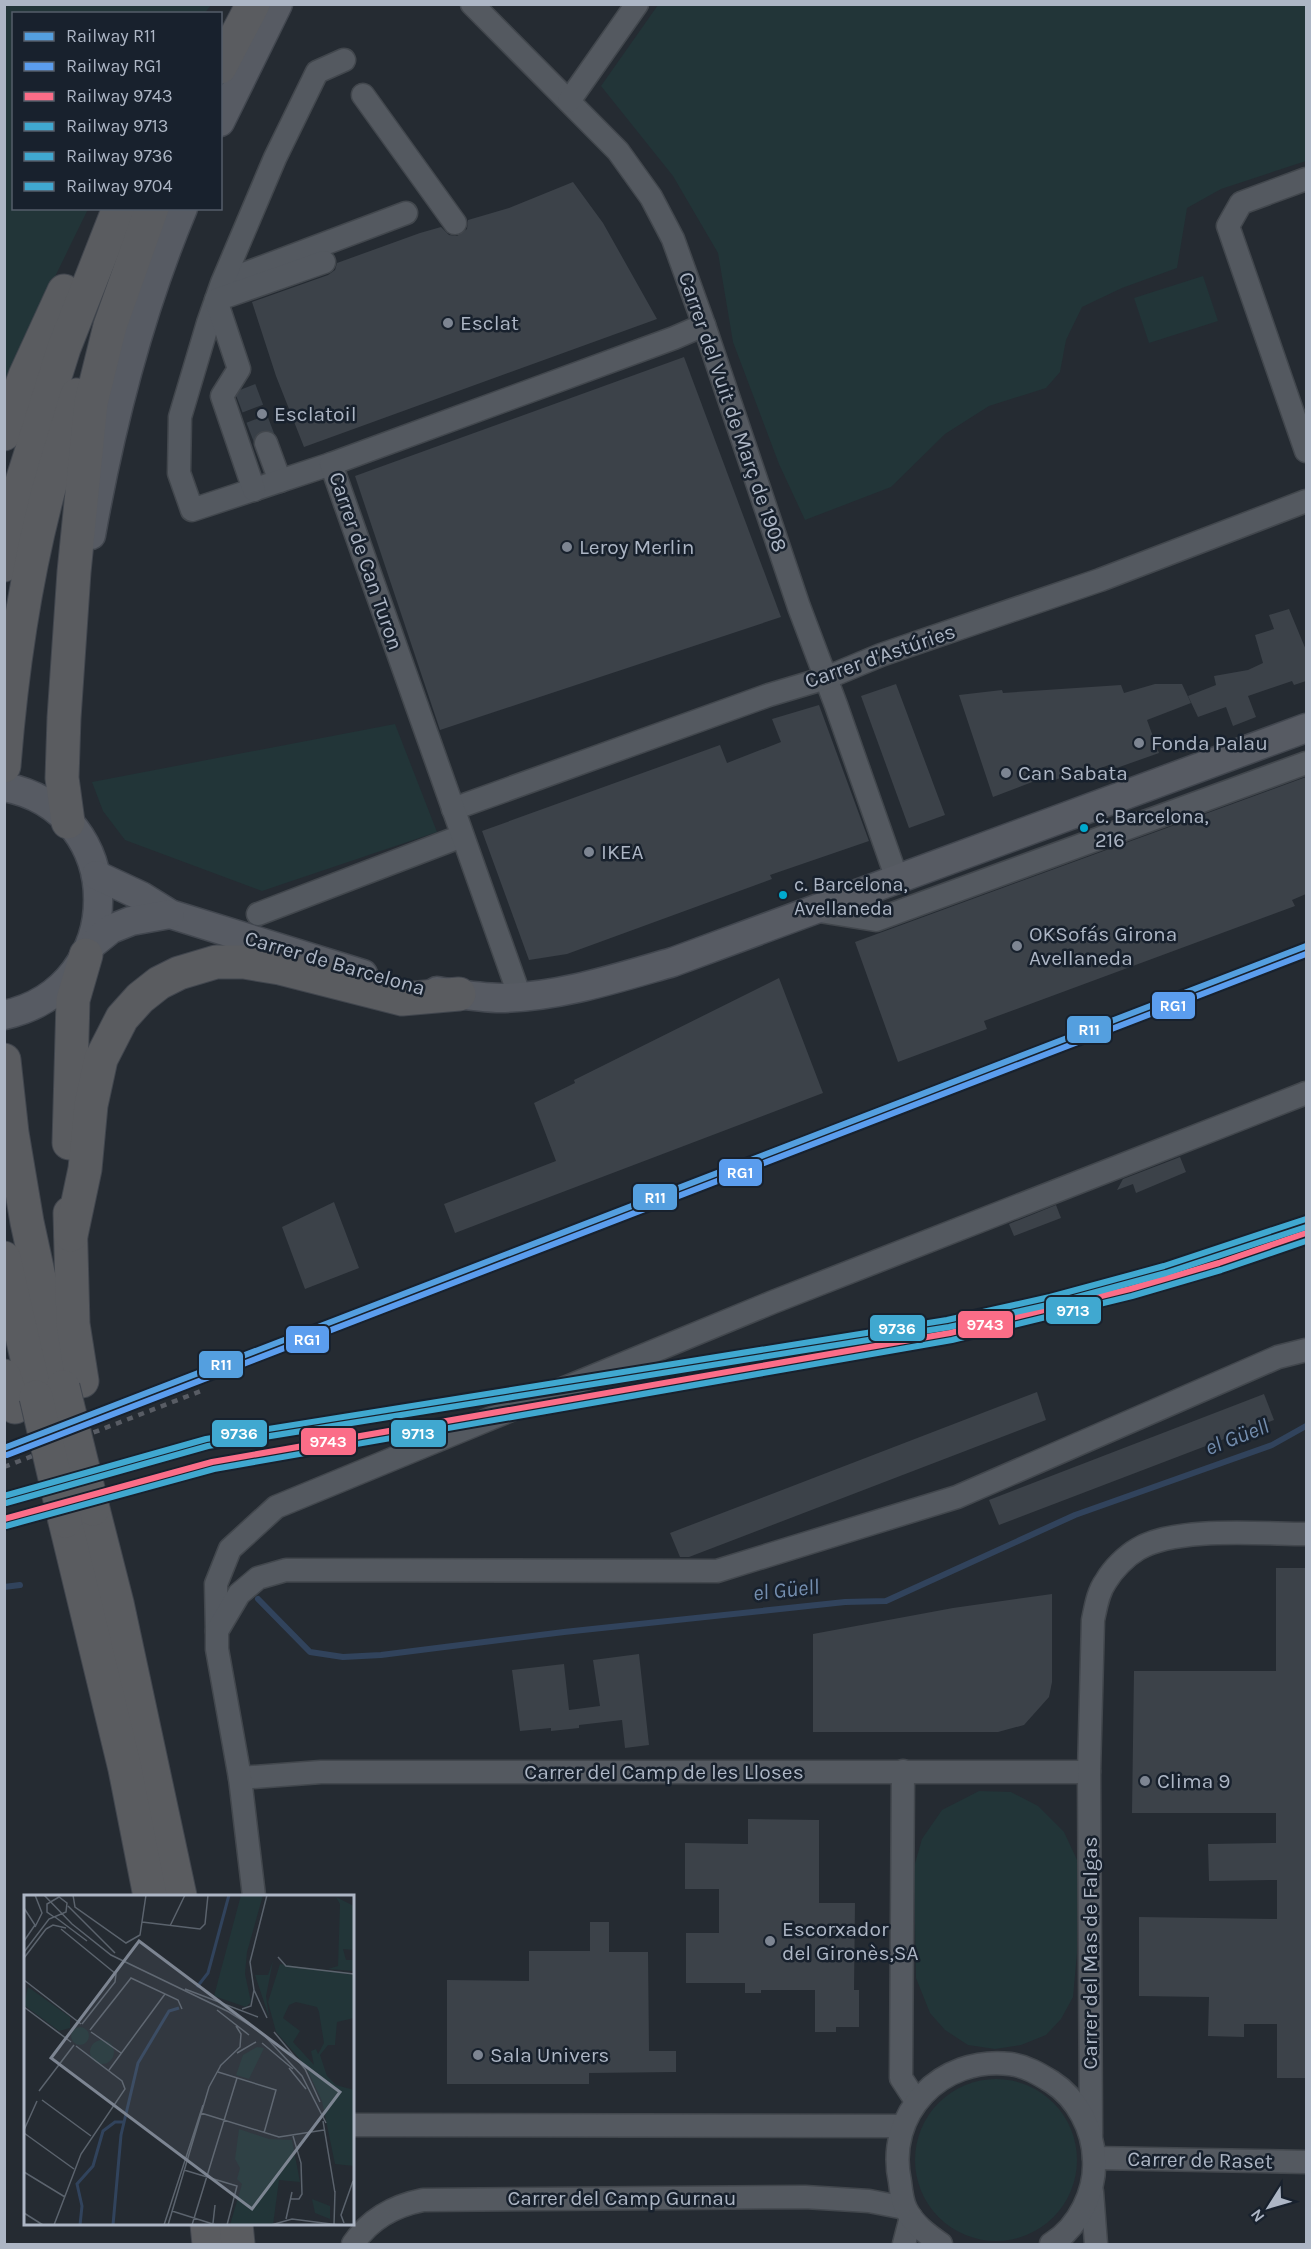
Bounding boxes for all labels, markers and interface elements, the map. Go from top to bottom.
legend [12,12,222,210]
text: Railway R11 [66,25,156,47]
text: Railway RG1 [66,55,162,77]
text: Railway 9743 [66,85,173,107]
text: Railway 9713 [66,115,168,137]
text: Railway 9736 [66,145,173,167]
text: Railway 9704 [66,175,173,197]
street label: Carrer del Vuit de Març de 1908 [674,269,792,555]
place label: Esclat [460,311,519,335]
marker: Esclat [441,316,455,330]
place label: Esclatoil [274,402,357,426]
marker: Esclatoil [255,407,269,421]
street label: Carrer de Can Turon [324,469,408,653]
place label: Leroy Merlin [579,535,694,559]
marker: Leroy Merlin [560,540,574,554]
street label: Carrer d'Astúries [802,619,958,693]
place label: Fonda Palau [1151,731,1268,755]
marker: Fonda Palau [1132,736,1146,750]
place label: Can Sabata [1018,761,1128,785]
marker: Can Sabata [999,766,1013,780]
place label: c. Barcelona, 216 [1095,805,1209,852]
marker: c. Barcelona, 216 [1078,822,1090,834]
place label: IKEA [601,840,644,864]
marker: IKEA [582,845,596,859]
place label: c. Barcelona, Avellaneda [794,873,908,920]
marker: c. Barcelona, Avellaneda [777,889,789,901]
place label: OKSofás Girona Avellaneda [1029,922,1177,970]
street label: Carrer de Barcelona [242,926,428,1000]
marker: OKSofás Girona Avellaneda [1010,939,1024,953]
line badge: RG1 [1151,991,1196,1020]
text: RG1 [1160,996,1186,1015]
line badge: R11 [1066,1015,1112,1044]
text: R11 [1078,1020,1100,1039]
line badge: RG1 [718,1158,763,1187]
text: RG1 [727,1163,753,1182]
line badge: R11 [632,1183,678,1211]
text: R11 [644,1188,666,1207]
line badge: 9713 [1045,1296,1102,1325]
text: 9713 [1056,1301,1090,1320]
line badge: 9743 [957,1310,1014,1339]
line badge: 9736 [869,1314,926,1342]
text: 9743 [966,1315,1004,1334]
text: 9736 [878,1319,916,1338]
line badge: RG1 [285,1325,330,1354]
text: RG1 [294,1330,320,1349]
line badge: R11 [198,1350,244,1379]
text: R11 [210,1355,232,1374]
water label: el Güell [1201,1413,1273,1461]
line badge: 9736 [211,1419,268,1448]
line badge: 9713 [390,1419,447,1448]
text: 9736 [220,1424,258,1443]
text: 9713 [401,1424,435,1443]
line badge: 9743 [300,1427,357,1456]
text: 9743 [309,1432,347,1451]
water label: el Güell [752,1574,820,1606]
street label: Carrer del Camp de les Lloses [524,1760,804,1784]
place label: Clima 9 [1157,1769,1230,1793]
marker: Clima 9 [1138,1774,1152,1788]
street label: Carrer del Mas de Falgas [1078,1836,1102,2070]
inset map [24,1895,354,2225]
place label: Escorxador del Gironès,SA [782,1917,919,1965]
marker: Escorxador del Gironès,SA [763,1934,777,1948]
place label: Sala Univers [490,2043,609,2067]
marker: Sala Univers [471,2048,485,2062]
street label: Carrer de Raset [1127,2147,1273,2173]
north arrow [1239,2177,1299,2237]
street label: Carrer del Camp Gurnau [507,2186,737,2210]
text: N [1246,2205,1268,2226]

